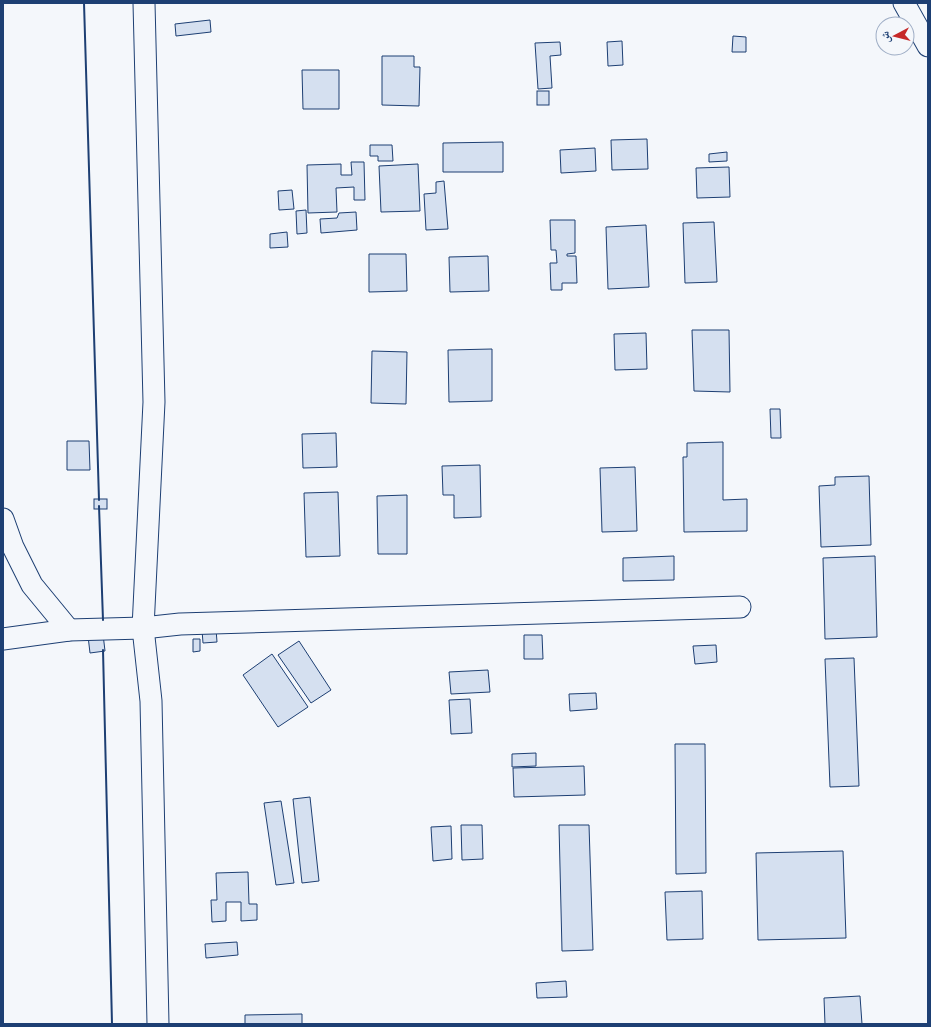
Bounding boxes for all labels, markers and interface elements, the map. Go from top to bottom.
north arrow [875,16,915,56]
text: ش [878,30,894,44]

